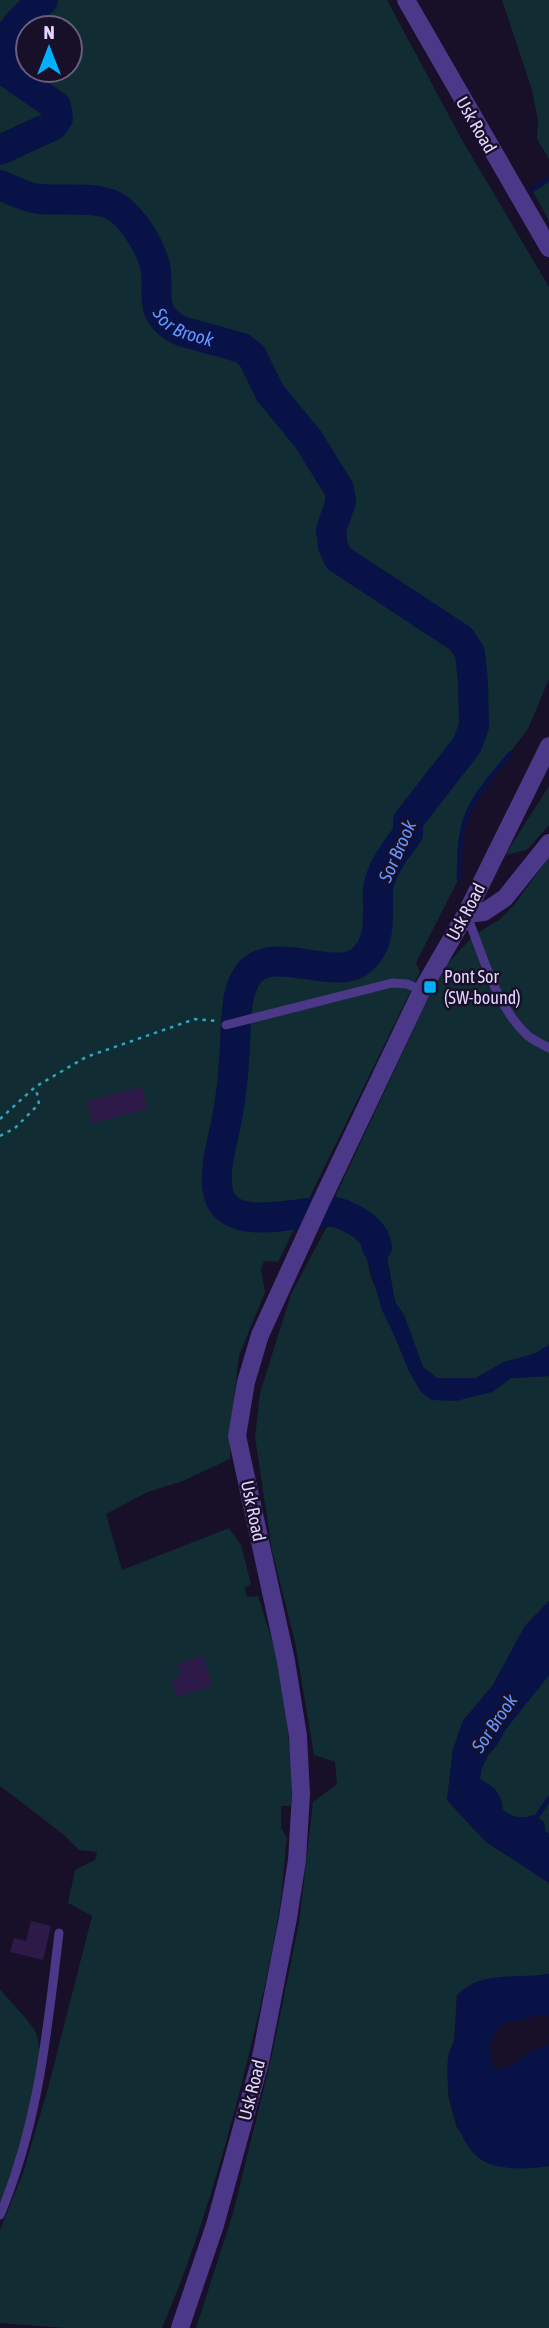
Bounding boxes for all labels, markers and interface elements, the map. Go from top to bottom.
north arrow [14,14,84,84]
text: N [43,21,55,43]
street label: Usk Road [452,93,501,157]
water label: Sor Brook [148,303,217,351]
water label: Sor Brook [373,816,421,886]
street label: Usk Road [442,880,489,944]
place label: Pont Sor (SW-bound) [444,966,521,1008]
marker: Pont Sor (SW-bound) [422,979,438,995]
street label: Usk Road [237,1479,270,1543]
water label: Sor Brook [466,1689,522,1757]
street label: Usk Road [234,2057,269,2122]

